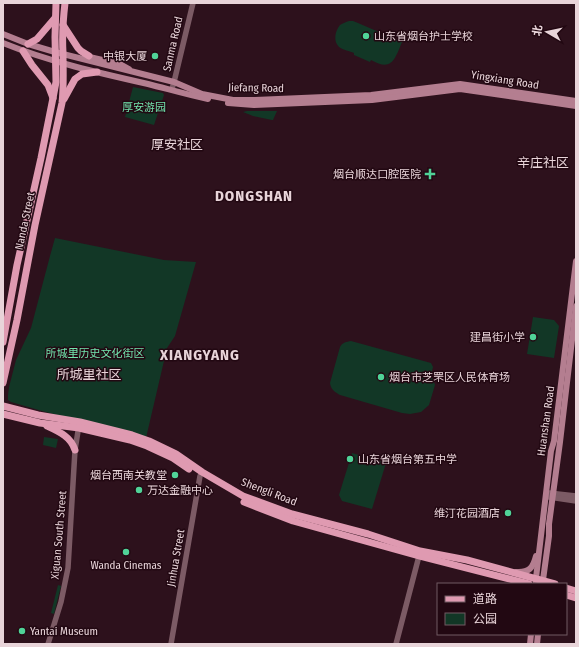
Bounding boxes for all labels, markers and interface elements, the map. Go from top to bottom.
north arrow [527,12,567,52]
street label: Sanma Road [160,15,186,73]
text: 北 [530,24,545,37]
place label: 山东省烟台护士学校 [374,30,473,43]
marker: 山东省烟台护士学校 [361,31,371,41]
place label: 中银大厦 [103,50,147,63]
marker: 中银大厦 [150,51,160,61]
street label: Yingxiang Road [470,68,540,92]
street label: Jiefang Road [228,81,284,95]
park label: 厚安游园 [122,101,166,114]
district label: 厚安社区 [151,137,203,152]
district label: 辛庄社区 [517,155,569,170]
place label: 烟台顺达口腔医院 [333,168,421,181]
marker: 烟台顺达口腔医院 [424,168,436,180]
district label: DONGSHAN [215,187,293,205]
street label: Nanda Street [13,191,38,251]
place label: 建昌街小学 [470,331,525,344]
marker: 建昌街小学 [528,332,538,342]
district label: XIANGYANG [159,346,240,364]
park label: 所城里历史文化街区 [46,347,145,360]
district label: 所城里社区 [56,367,122,382]
place label: 烟台市芝罘区人民体育场 [389,371,510,384]
marker: 烟台市芝罘区人民体育场 [376,372,386,382]
street label: Huanshan Road [535,385,557,457]
place label: 山东省烟台第五中学 [358,453,457,466]
marker: 山东省烟台第五中学 [345,454,355,464]
place label: 烟台西南关教堂 [90,469,167,482]
marker: 烟台西南关教堂 [170,470,180,480]
street label: Shengli Road [239,475,299,509]
place label: 万达金融中心 [147,484,213,497]
marker: 万达金融中心 [134,485,144,495]
street label: Xiguan South Street [49,490,69,580]
place label: 维汀花园酒店 [434,507,500,520]
marker: 维汀花园酒店 [503,508,513,518]
street label: Jinhua Street [165,528,188,588]
marker: Wanda Cinemas [121,547,131,557]
place label: Wanda Cinemas [90,559,162,572]
legend [437,583,567,635]
text: 道路 [473,592,497,606]
text: 公园 [473,612,497,626]
place label: Yantai Museum [30,625,98,638]
marker: Yantai Museum [17,626,27,636]

